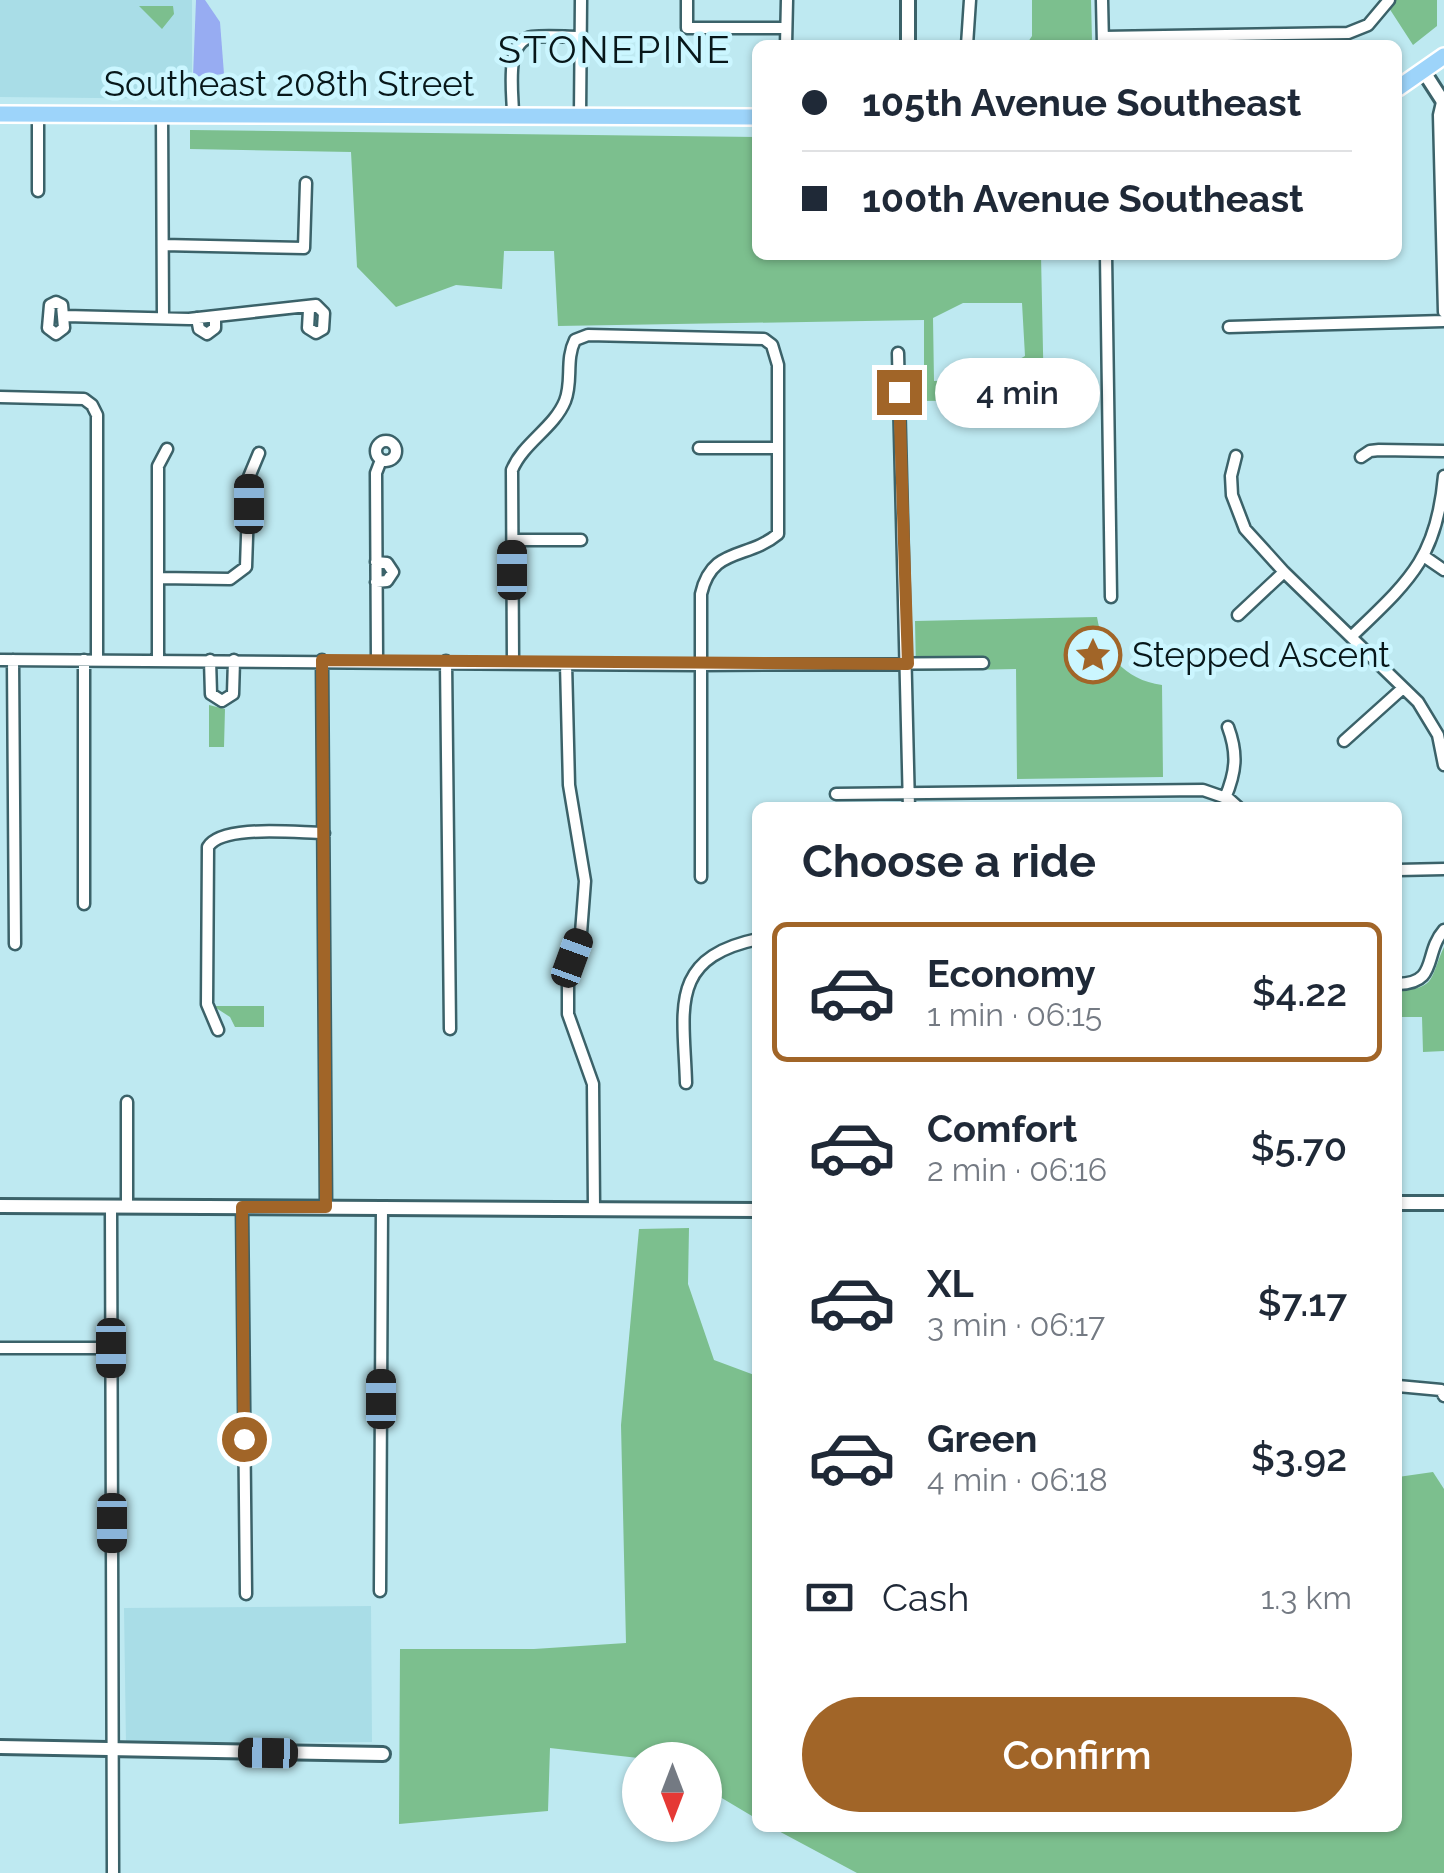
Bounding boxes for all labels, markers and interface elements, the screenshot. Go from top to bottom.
district label: STONEPINE [498,27,732,72]
street label: Southeast 208th Street [104,63,475,104]
text: 105th Avenue Southeast [862,80,1301,125]
text: 100th Avenue Southeast [862,176,1304,221]
callout: 4 min [934,357,1099,427]
route end [877,370,922,415]
text: 4 min [976,374,1059,411]
car [234,474,264,534]
car [497,540,527,600]
place icon: Stepped Ascent [1063,625,1123,685]
place label: Stepped Ascent [1132,634,1390,675]
text: Choose a ride [802,835,1096,888]
car [548,925,596,991]
icon: car [807,947,897,1037]
text: Economy [927,951,1096,996]
text: $4.22 [1252,970,1347,1015]
text: 1 min · 06:15 [927,996,1102,1033]
icon: car [807,1102,897,1192]
text: Comfort [927,1106,1077,1151]
text: $5.70 [1251,1125,1347,1170]
text: 2 min · 06:16 [927,1151,1107,1188]
icon: car [807,1257,897,1347]
text: XL [927,1261,974,1306]
text: $7.17 [1258,1280,1347,1325]
text: 3 min · 06:17 [927,1306,1105,1343]
car [96,1318,126,1378]
car [366,1369,396,1429]
icon: car [807,1412,897,1502]
text: Green [927,1416,1037,1461]
route start [222,1417,267,1462]
text: $3.92 [1251,1435,1347,1480]
text: 4 min · 06:18 [927,1461,1108,1498]
car [97,1493,127,1553]
icon: cash [802,1570,857,1625]
text: Cash [882,1575,969,1620]
text: 1.3 km [1261,1579,1352,1616]
button: Confirm [802,1697,1352,1812]
car [238,1737,298,1769]
north arrow [622,1742,722,1842]
map controls [622,1742,722,1842]

